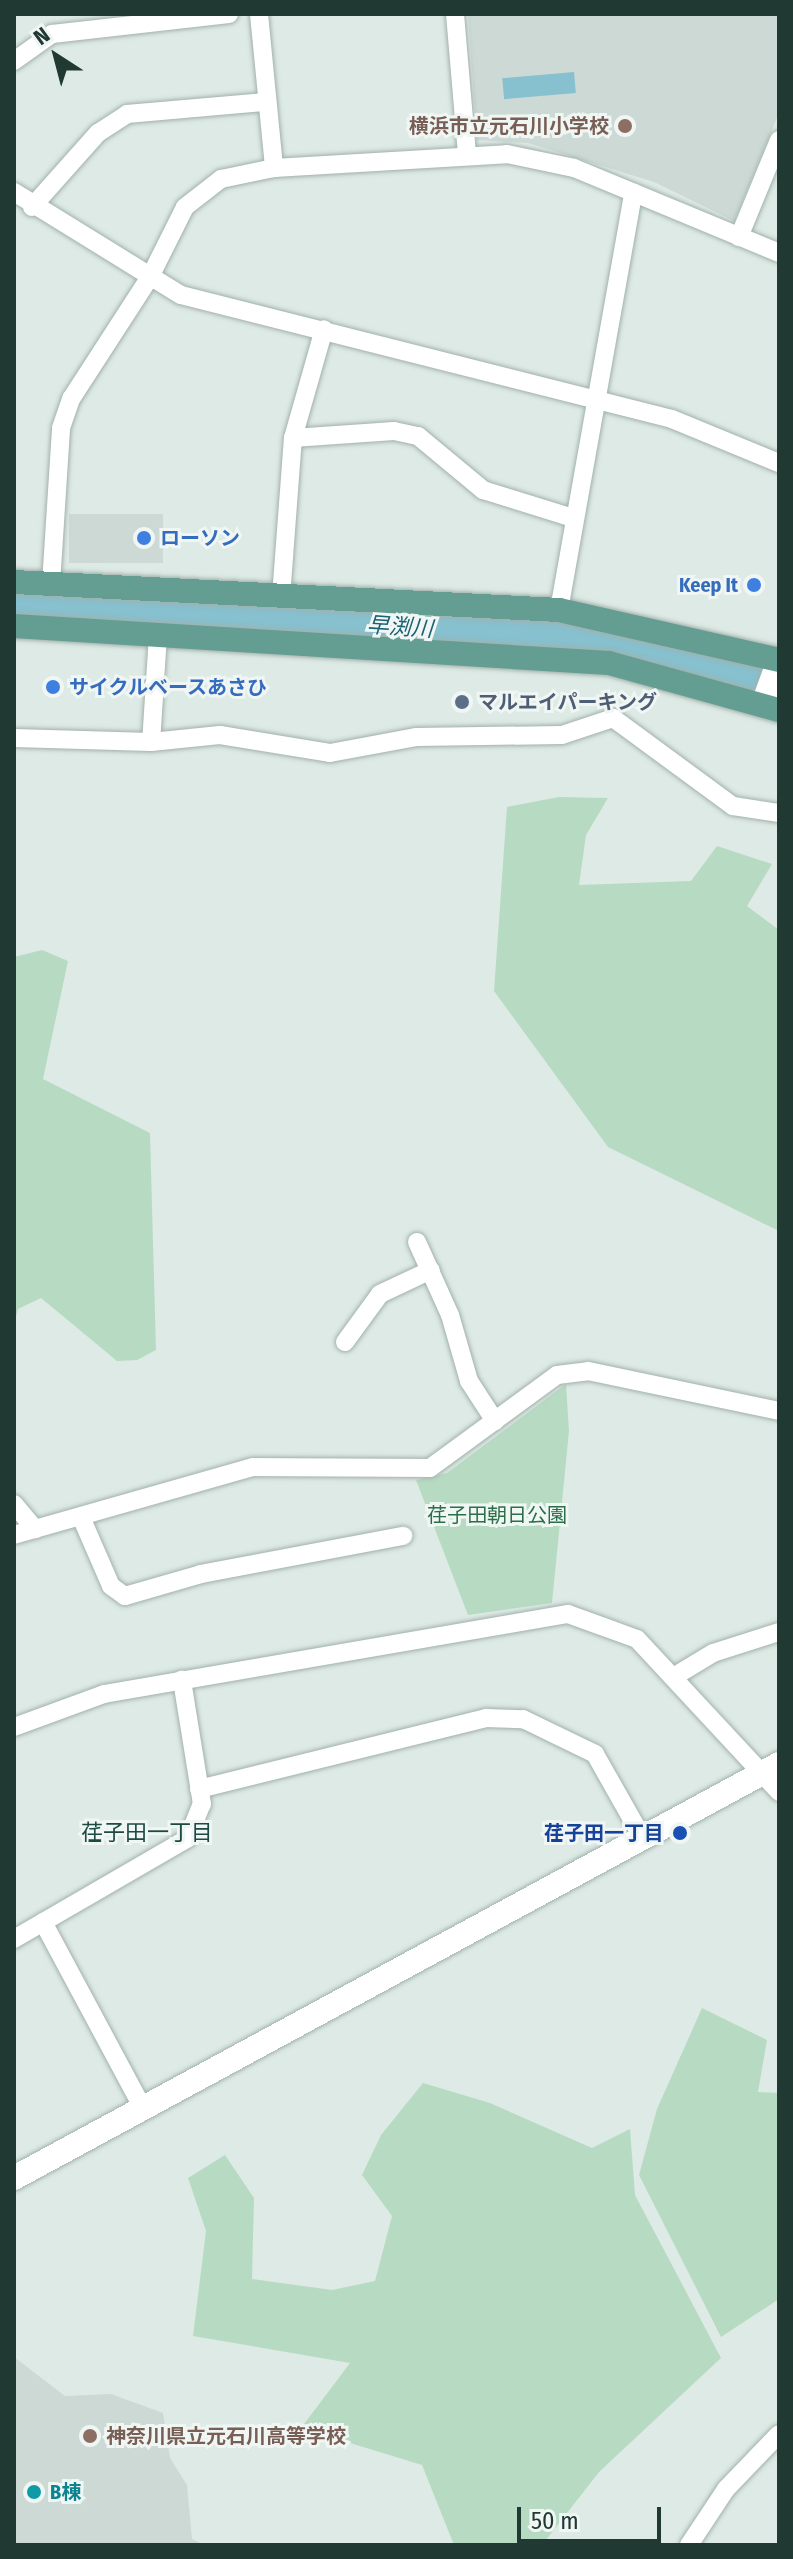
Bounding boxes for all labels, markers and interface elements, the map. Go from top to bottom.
north arrow [16,16,96,96]
text: N [28,21,55,51]
place label: 横浜市立元石川小学校 [409,114,609,138]
marker: 横浜市立元石川小学校 [616,117,634,135]
place label: ローソン [160,526,240,550]
marker: ローソン [135,529,153,547]
place label: Keep It [679,573,738,597]
marker: Keep It [745,576,763,594]
water label: 早渕川 [366,612,434,642]
place label: サイクルベースあさひ [69,675,269,699]
marker: サイクルベースあさひ [44,678,62,696]
place label: マルエイパーキング [478,690,658,714]
marker: マルエイパーキング [453,693,471,711]
park label: 荏子田朝日公園 [427,1503,567,1527]
district label: 荏子田一丁目 [81,1820,213,1846]
place label: 荏子田一丁目 [544,1821,664,1845]
marker: 荏子田一丁目 [671,1824,689,1842]
place label: 神奈川県立元石川高等学校 [106,2424,346,2448]
marker: 神奈川県立元石川高等学校 [81,2427,99,2445]
place label: B棟 [50,2480,81,2504]
marker: B棟 [25,2483,43,2501]
scale bar [521,2491,665,2541]
text: 50 m [531,2507,579,2535]

